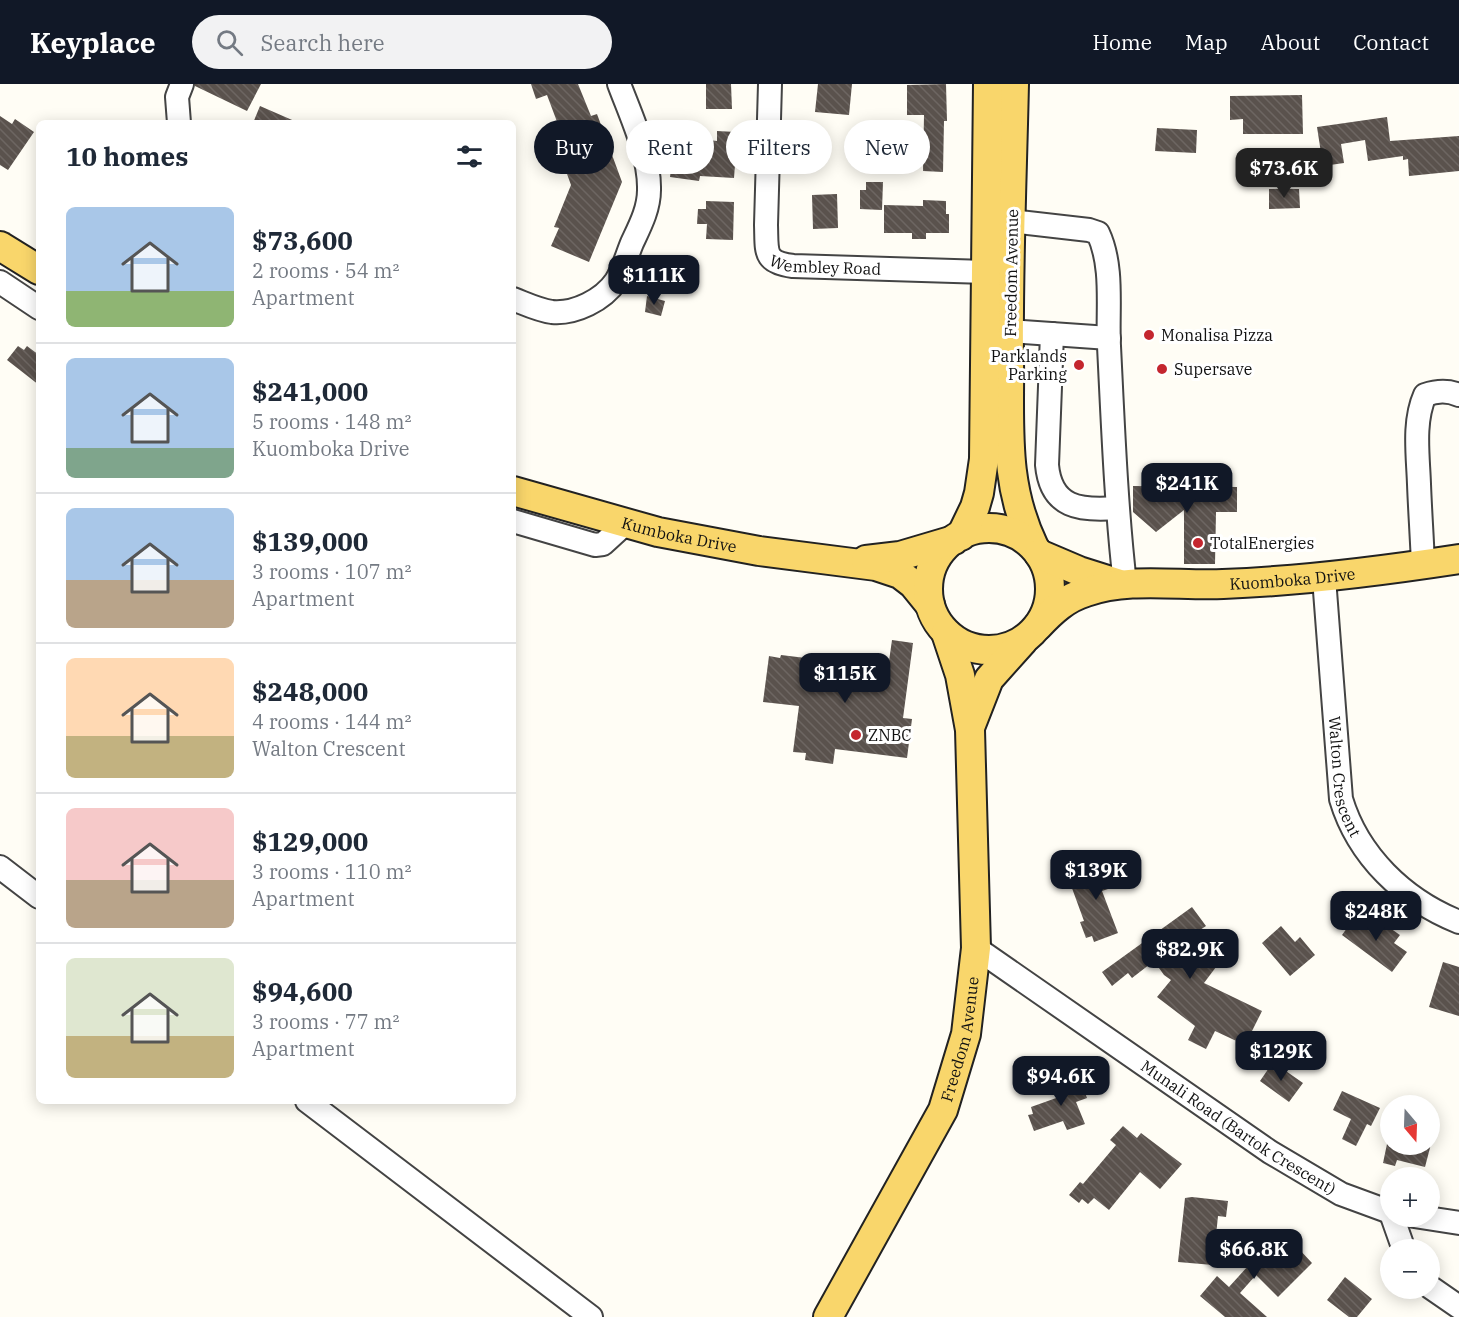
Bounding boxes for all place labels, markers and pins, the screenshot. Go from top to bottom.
pin: $73.6K [1235,148,1333,199]
pin: $111K [612,255,696,306]
place label: Monalisa Pizza [1161,325,1273,345]
marker: Monalisa Pizza [1142,328,1156,342]
place label: Parklands Parking [991,346,1067,384]
marker: Parklands Parking [1072,358,1086,372]
place label: Supersave [1174,359,1252,379]
marker: Supersave [1155,362,1169,376]
pin: $241K [1145,463,1229,514]
place label: TotalEnergies [1210,533,1314,553]
marker: TotalEnergies [1191,536,1205,550]
pin: $115K [803,653,887,704]
place label: ZNBC [868,725,912,745]
marker: ZNBC [849,728,863,742]
pin: $139K [1054,850,1138,901]
pin: $248K [1334,891,1418,942]
pin: $82.9K [1141,929,1239,980]
pin: $129K [1239,1031,1323,1082]
pin: $94.6K [1012,1056,1110,1107]
pin: $66.8K [1205,1229,1303,1280]

